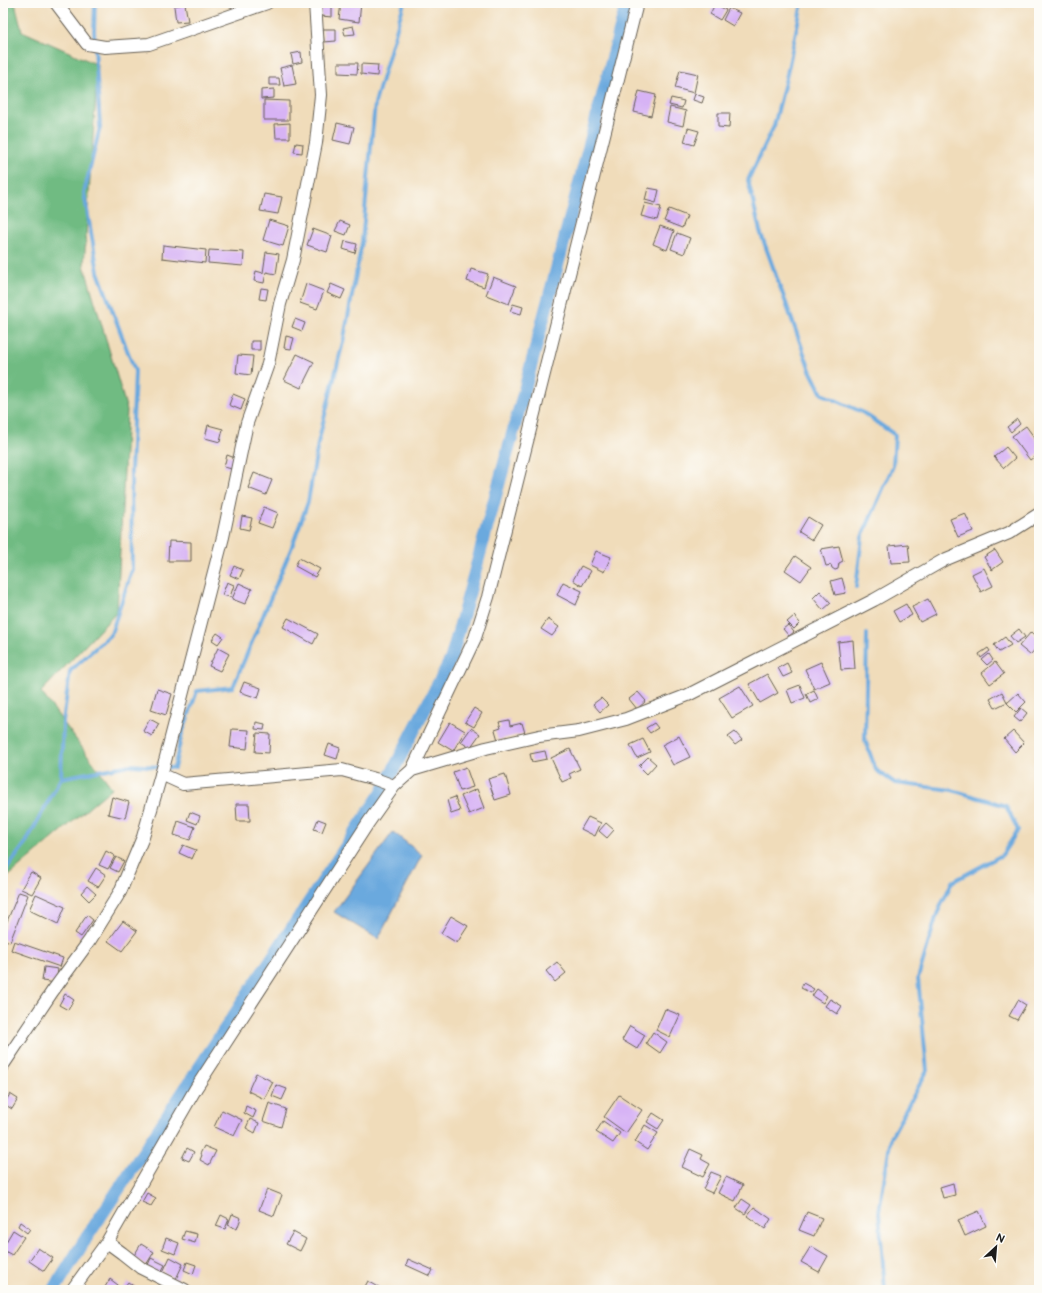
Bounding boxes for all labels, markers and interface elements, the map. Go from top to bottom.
north arrow [976,1227,1016,1267]
text: N [994,1231,1007,1246]

